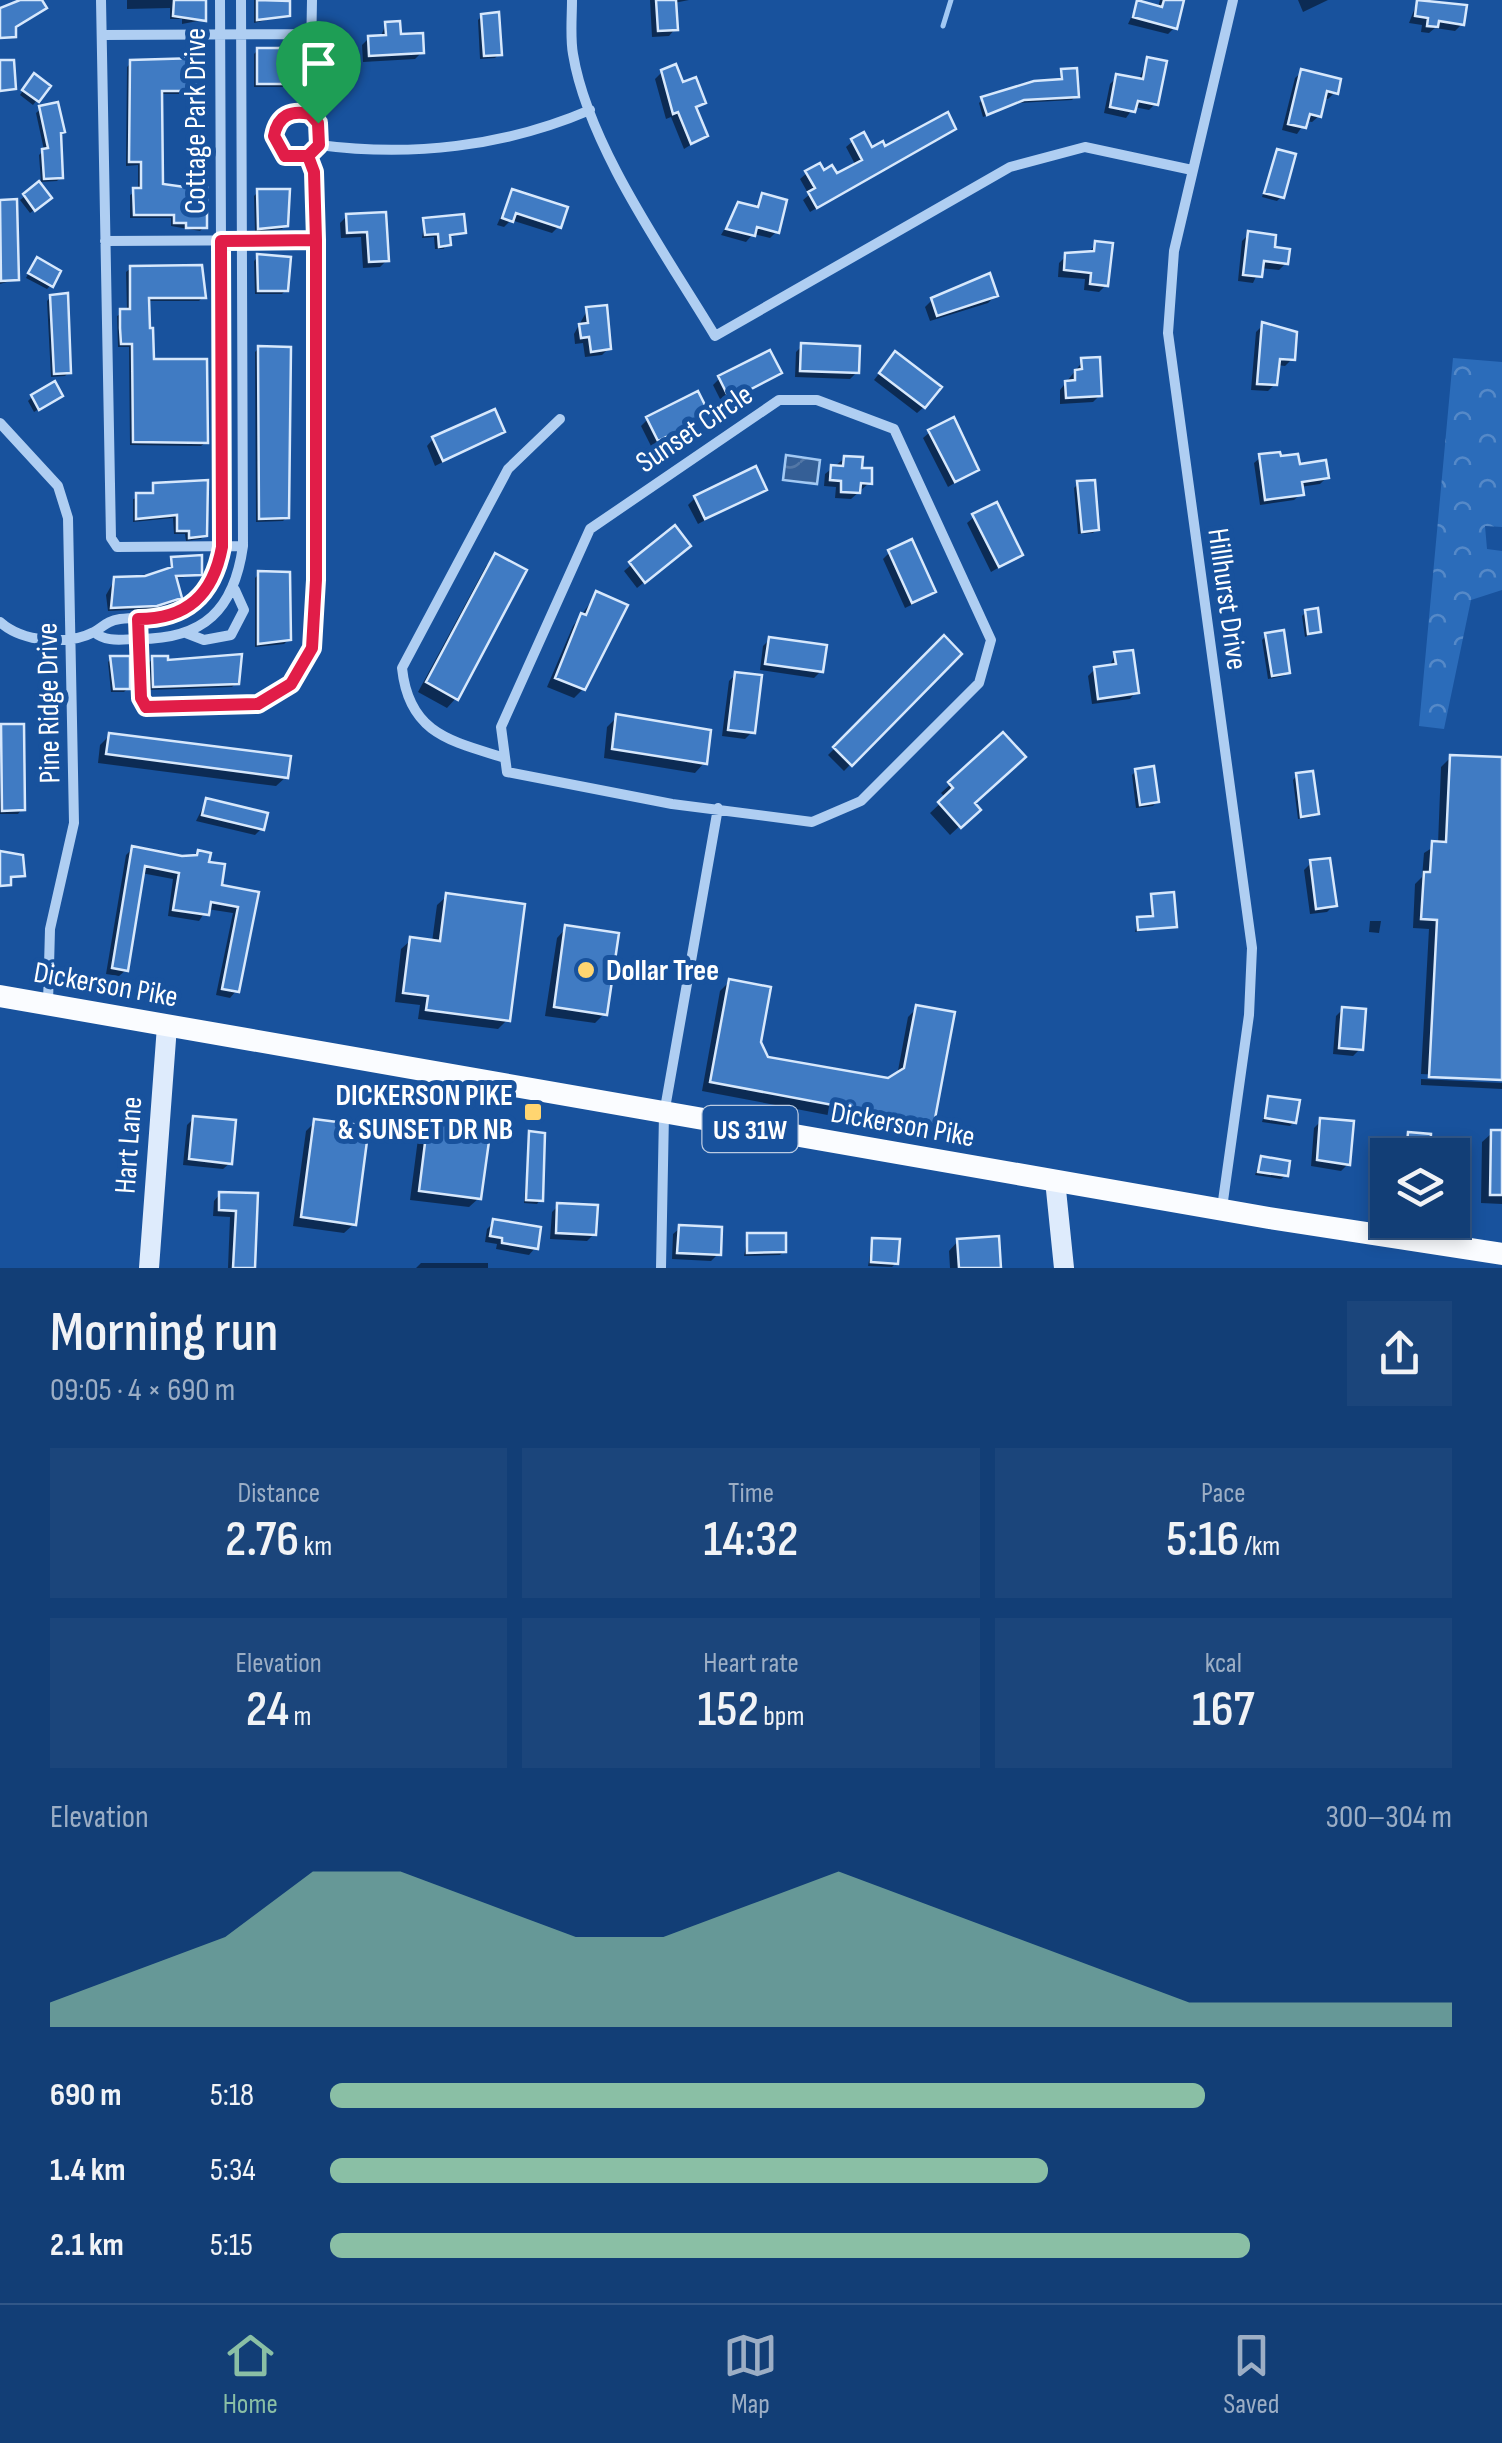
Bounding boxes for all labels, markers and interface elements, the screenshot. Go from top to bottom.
pin [276,21,361,124]
street label: Cottage Park Drive [178,28,214,214]
icon: arrive [291,36,346,91]
street label: Sunset Circle [629,377,760,481]
street label: Hillhurst Drive [1199,526,1255,672]
street label: Pine Ridge Drive [30,622,68,784]
place label: Dollar Tree [606,953,719,989]
street label: Dickerson Pike [31,955,181,1015]
marker: Dollar Tree [575,959,597,981]
place label: DICKERSON PIKE & SUNSET DR NB [335,1078,513,1148]
street label: Hart Lane [108,1095,150,1195]
street label: Dickerson Pike [828,1095,978,1155]
marker: DICKERSON PIKE & SUNSET DR NB [522,1101,544,1123]
road number: US 31W [702,1106,798,1152]
map controls [1370,1138,1470,1238]
button: layers [1370,1138,1470,1238]
text: Morning run [50,1300,278,1367]
button: share [1347,1301,1452,1406]
text: 09:05 · 4 × 690 m [50,1371,235,1410]
text: Distance [237,1477,320,1510]
text: Time [728,1477,774,1510]
text: Pace [1201,1477,1246,1510]
text: 2.76 [225,1510,299,1570]
text: 14:32 [704,1510,798,1570]
text: 5:16 [1166,1510,1239,1570]
text: km [299,1530,332,1563]
text: /km [1239,1530,1280,1563]
text: Elevation [235,1647,322,1680]
text: Heart rate [703,1647,799,1680]
text: kcal [1205,1647,1242,1680]
text: 24 [246,1680,289,1740]
text: 152 [698,1680,759,1740]
text: 167 [1192,1680,1255,1740]
text: m [289,1700,312,1733]
text: bpm [759,1700,804,1733]
text: Elevation [50,1798,149,1837]
text: 300–304 m [1326,1798,1452,1837]
text: 690 m [50,2076,122,2115]
text: 5:18 [210,2076,254,2115]
text: 1.4 km [50,2151,125,2190]
text: 5:34 [210,2151,256,2190]
text: 2.1 km [50,2226,124,2265]
text: 5:15 [210,2226,253,2265]
tab: Home [223,2328,278,2421]
tab: Map [723,2328,778,2421]
tab: Saved [1223,2328,1279,2421]

